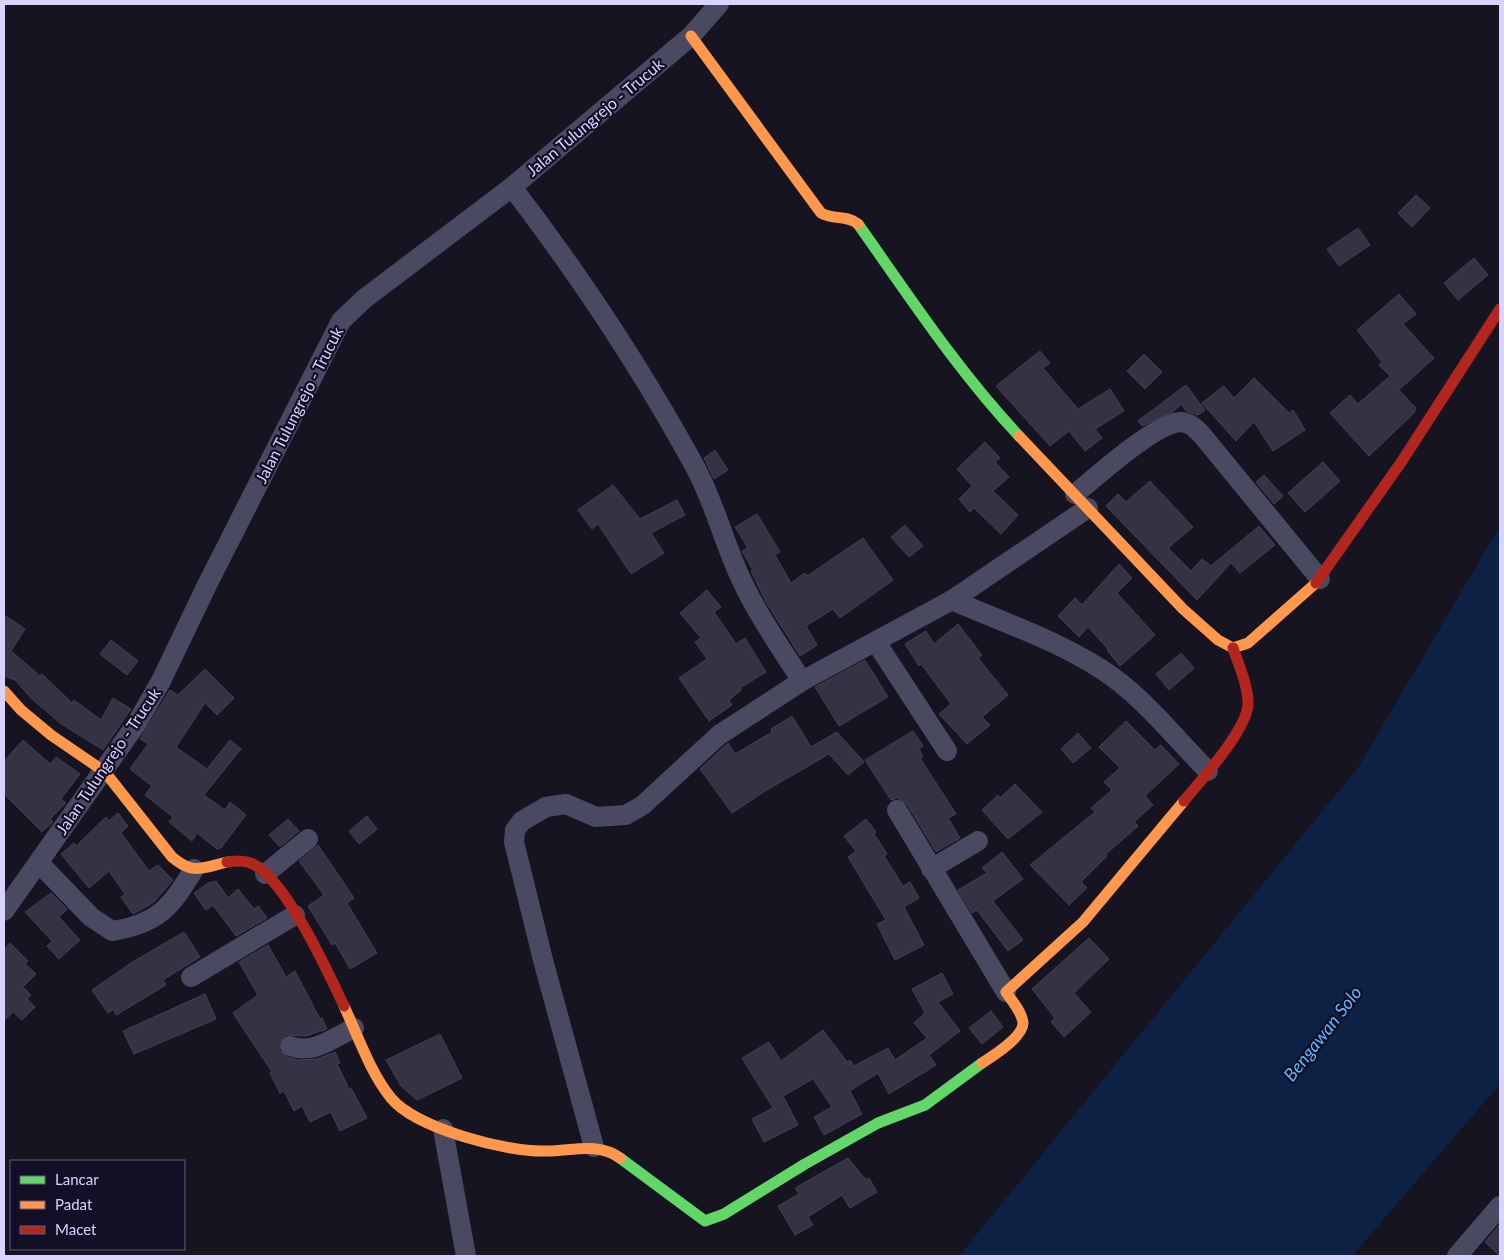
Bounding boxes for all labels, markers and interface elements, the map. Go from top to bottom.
street label: Jalan Tulungrejo - Trucuk [522,53,668,179]
street label: Jalan Tulungrejo - Trucuk [251,323,347,486]
street label: Jalan Tulungrejo - Trucuk [51,683,164,838]
water label: Bengawan Solo [1278,982,1366,1085]
legend [10,1160,185,1250]
text: Lancar [55,1170,99,1188]
text: Padat [55,1195,93,1213]
text: Macet [55,1220,97,1238]

